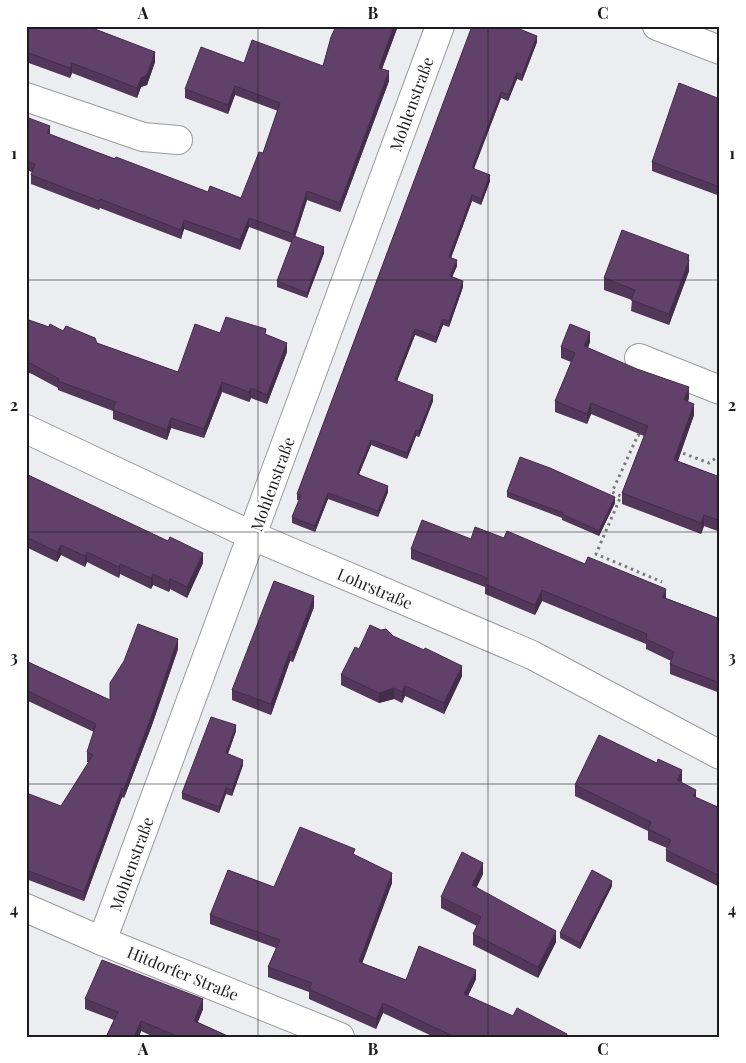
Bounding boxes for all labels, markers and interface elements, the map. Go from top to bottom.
text: A [137,2,149,23]
text: B [368,2,379,23]
text: C [597,2,609,23]
street label: Mohlenstraße [384,54,438,154]
text: 1 [11,142,17,163]
text: 1 [729,142,735,163]
text: 2 [10,394,18,415]
text: 2 [728,394,736,415]
street label: Mohlenstraße [245,434,299,534]
street label: Lohrstraße [334,563,416,613]
text: 3 [10,646,18,667]
text: 3 [728,646,736,667]
street label: Mohlenstraße [104,814,158,914]
text: 4 [10,898,18,919]
text: 4 [728,898,736,919]
street label: Hitdorfer Straße [124,941,242,1005]
text: A [137,1038,149,1059]
text: B [368,1038,379,1059]
text: C [597,1038,609,1059]

